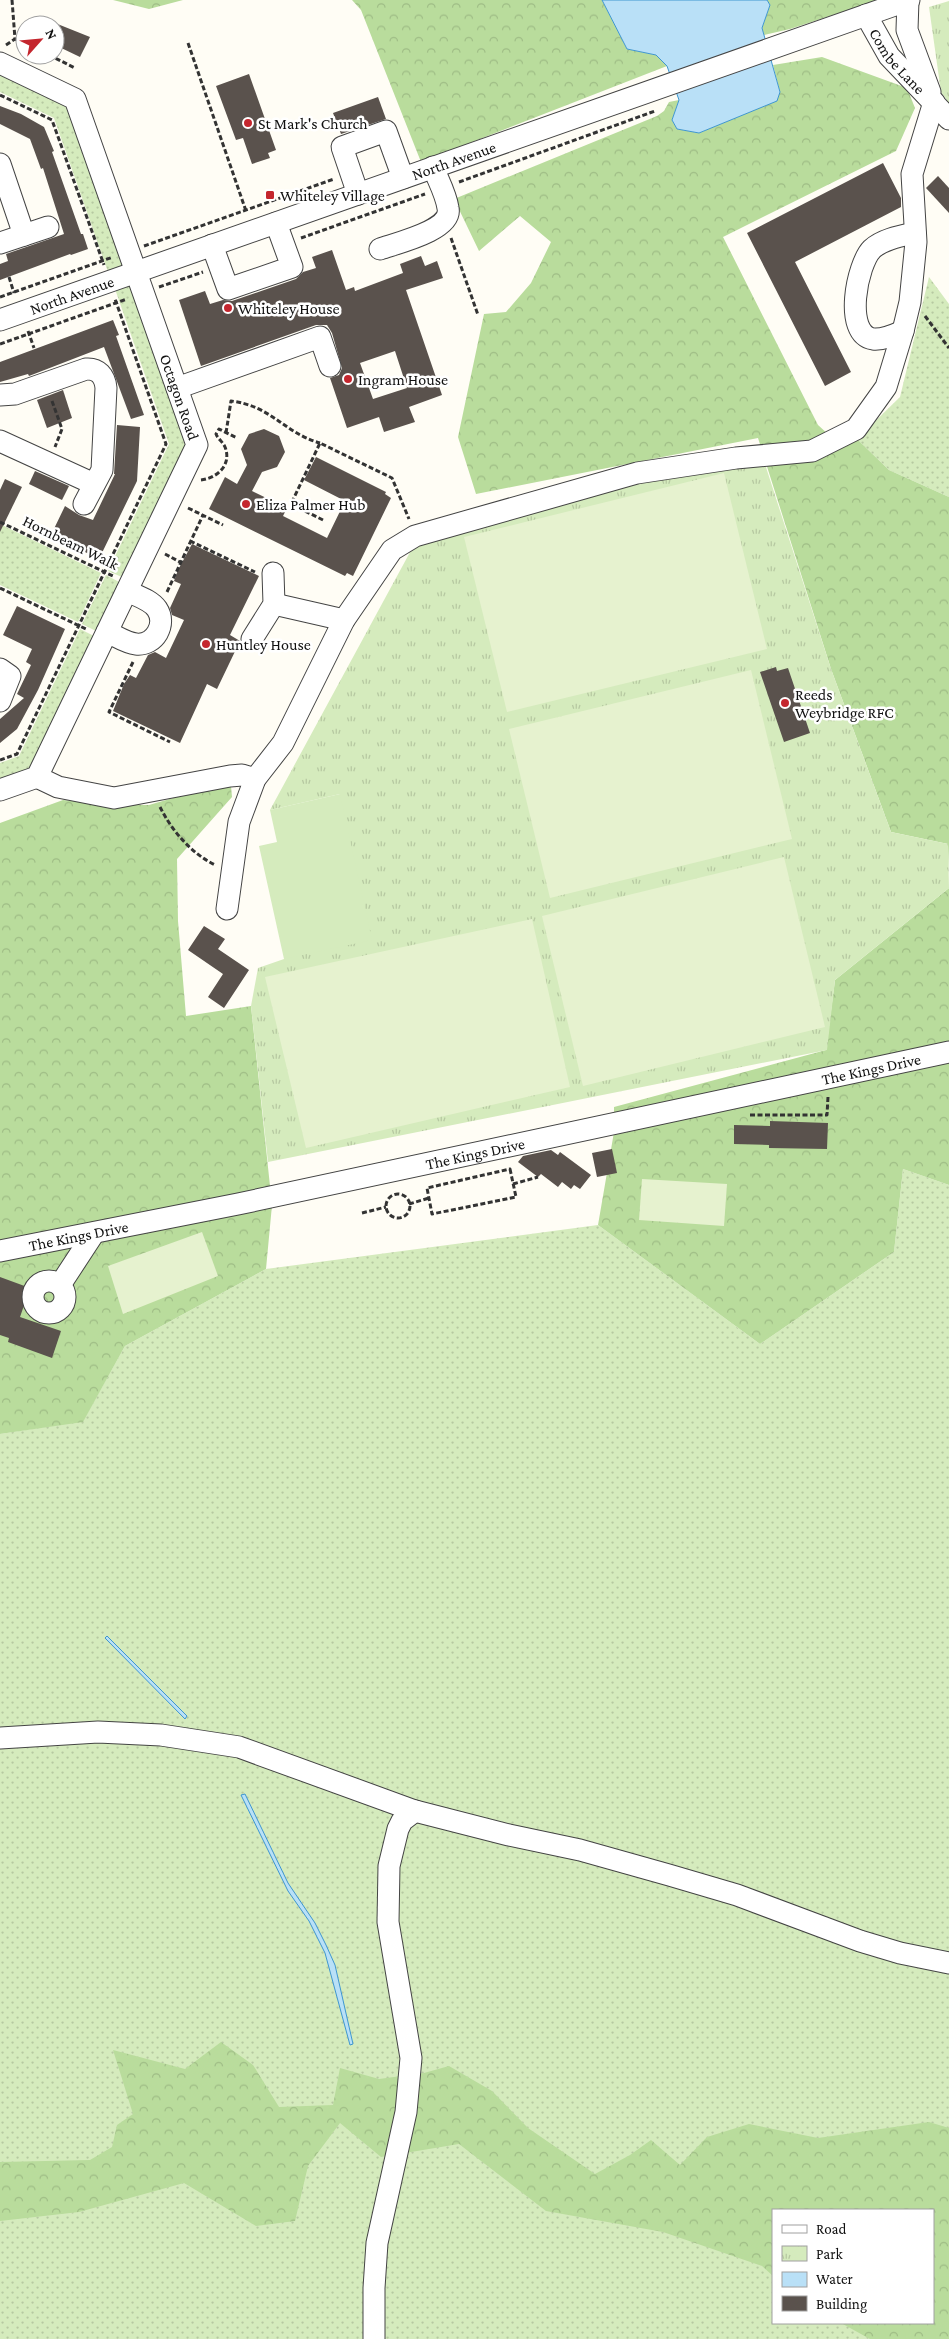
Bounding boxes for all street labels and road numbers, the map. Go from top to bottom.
street label: Combe Lane [866,25,928,97]
street label: North Avenue [410,138,498,183]
street label: North Avenue [27,273,116,318]
street label: Octagon Road [157,352,203,443]
street label: Hornbeam Walk [20,512,122,573]
street label: The Kings Drive [820,1050,922,1088]
street label: The Kings Drive [424,1135,526,1173]
street label: The Kings Drive [27,1218,130,1254]

